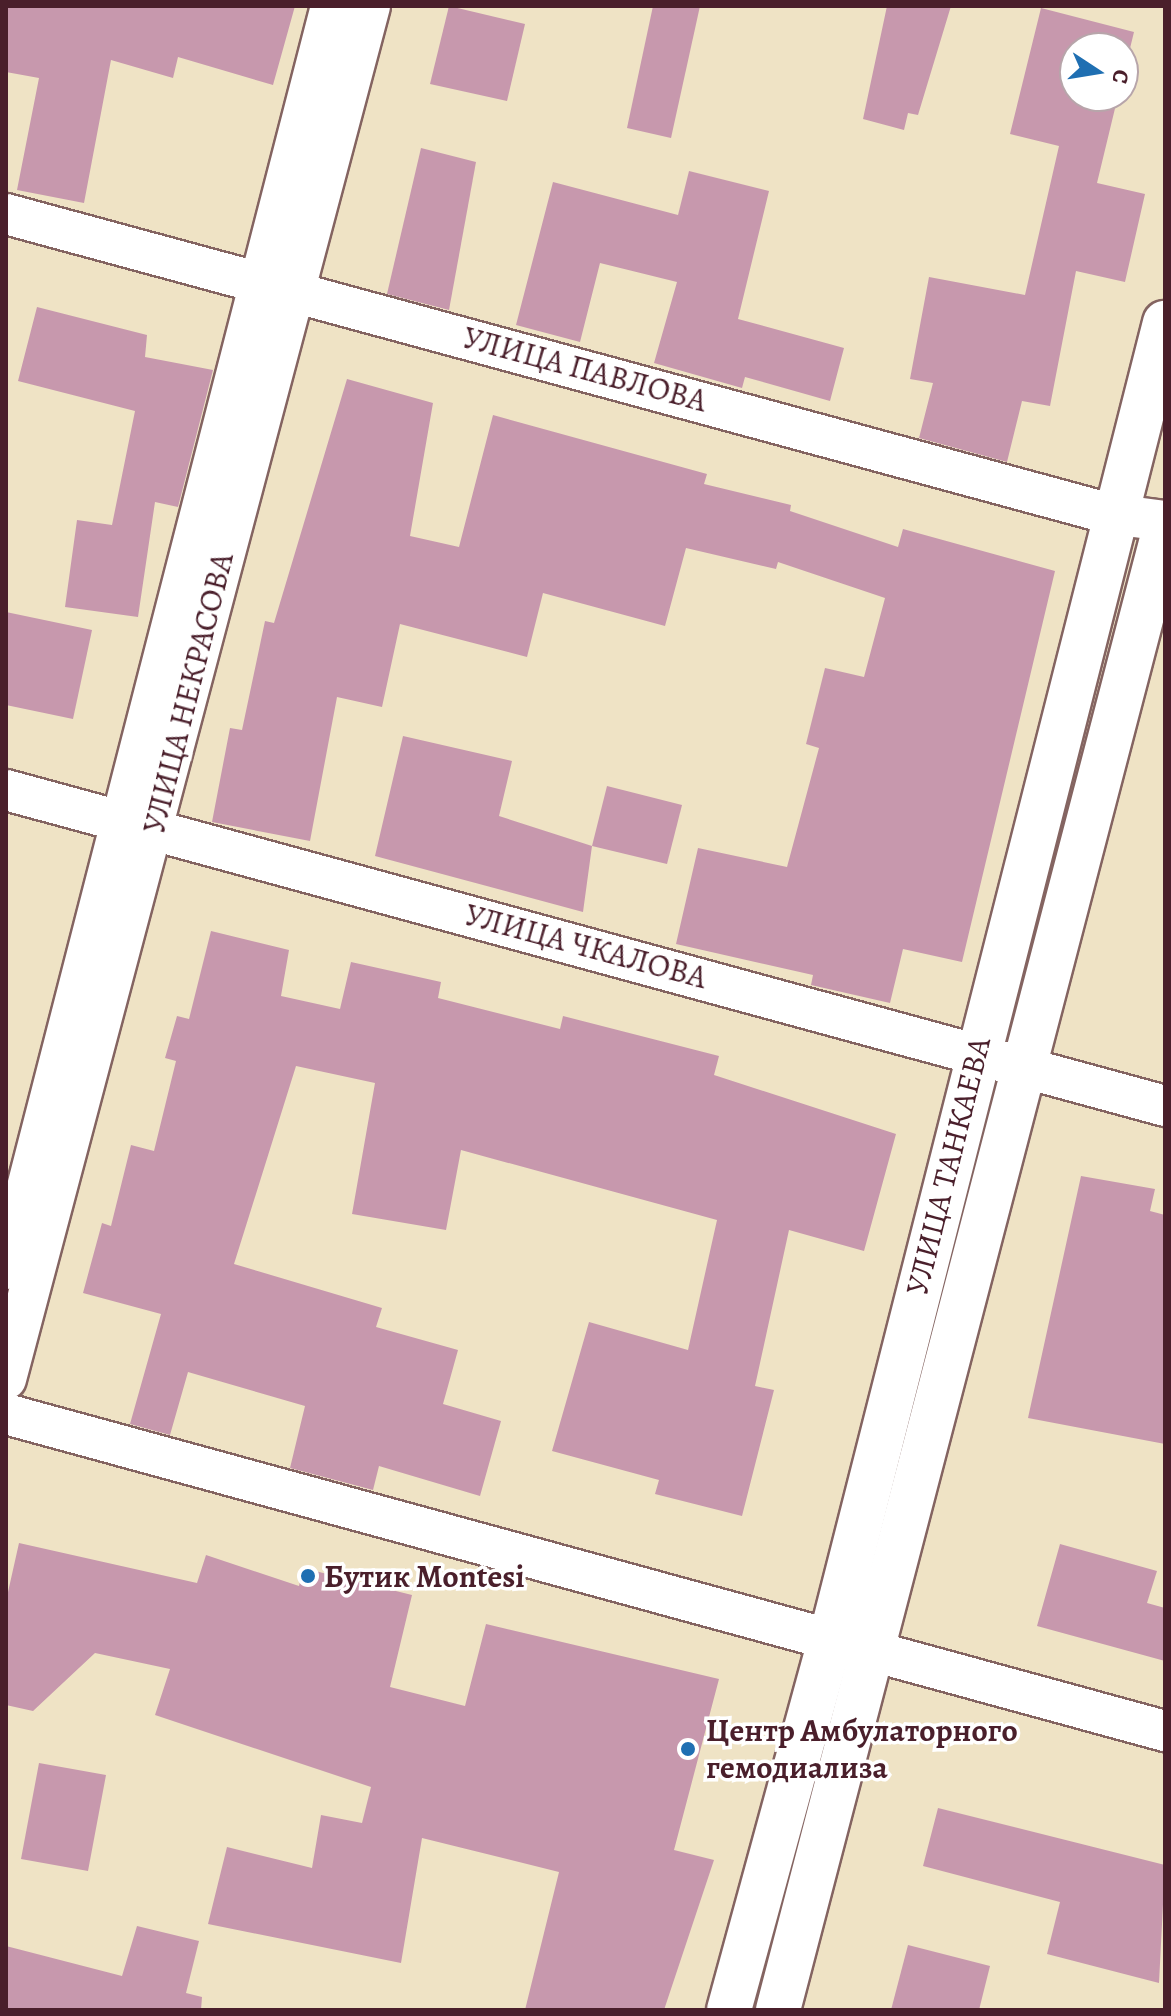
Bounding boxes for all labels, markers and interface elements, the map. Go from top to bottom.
north arrow [1059,32,1139,112]
text: С [1104,67,1137,86]
street label: УЛИЦА ПАВЛОВА [459,318,711,420]
street label: УЛИЦА НЕКРАСОВА [135,549,241,837]
street label: УЛИЦА ЧКАЛОВА [461,895,711,997]
street label: УЛИЦА ТАНКАЕВА [897,1033,999,1299]
place label: Бутик Montesi [324,1557,525,1595]
marker: Бутик Montesi [299,1567,317,1585]
place label: Центр Амбулаторного гемодиализа [706,1712,1018,1787]
marker: Центр Амбулаторного гемодиализа [677,1738,699,1760]

